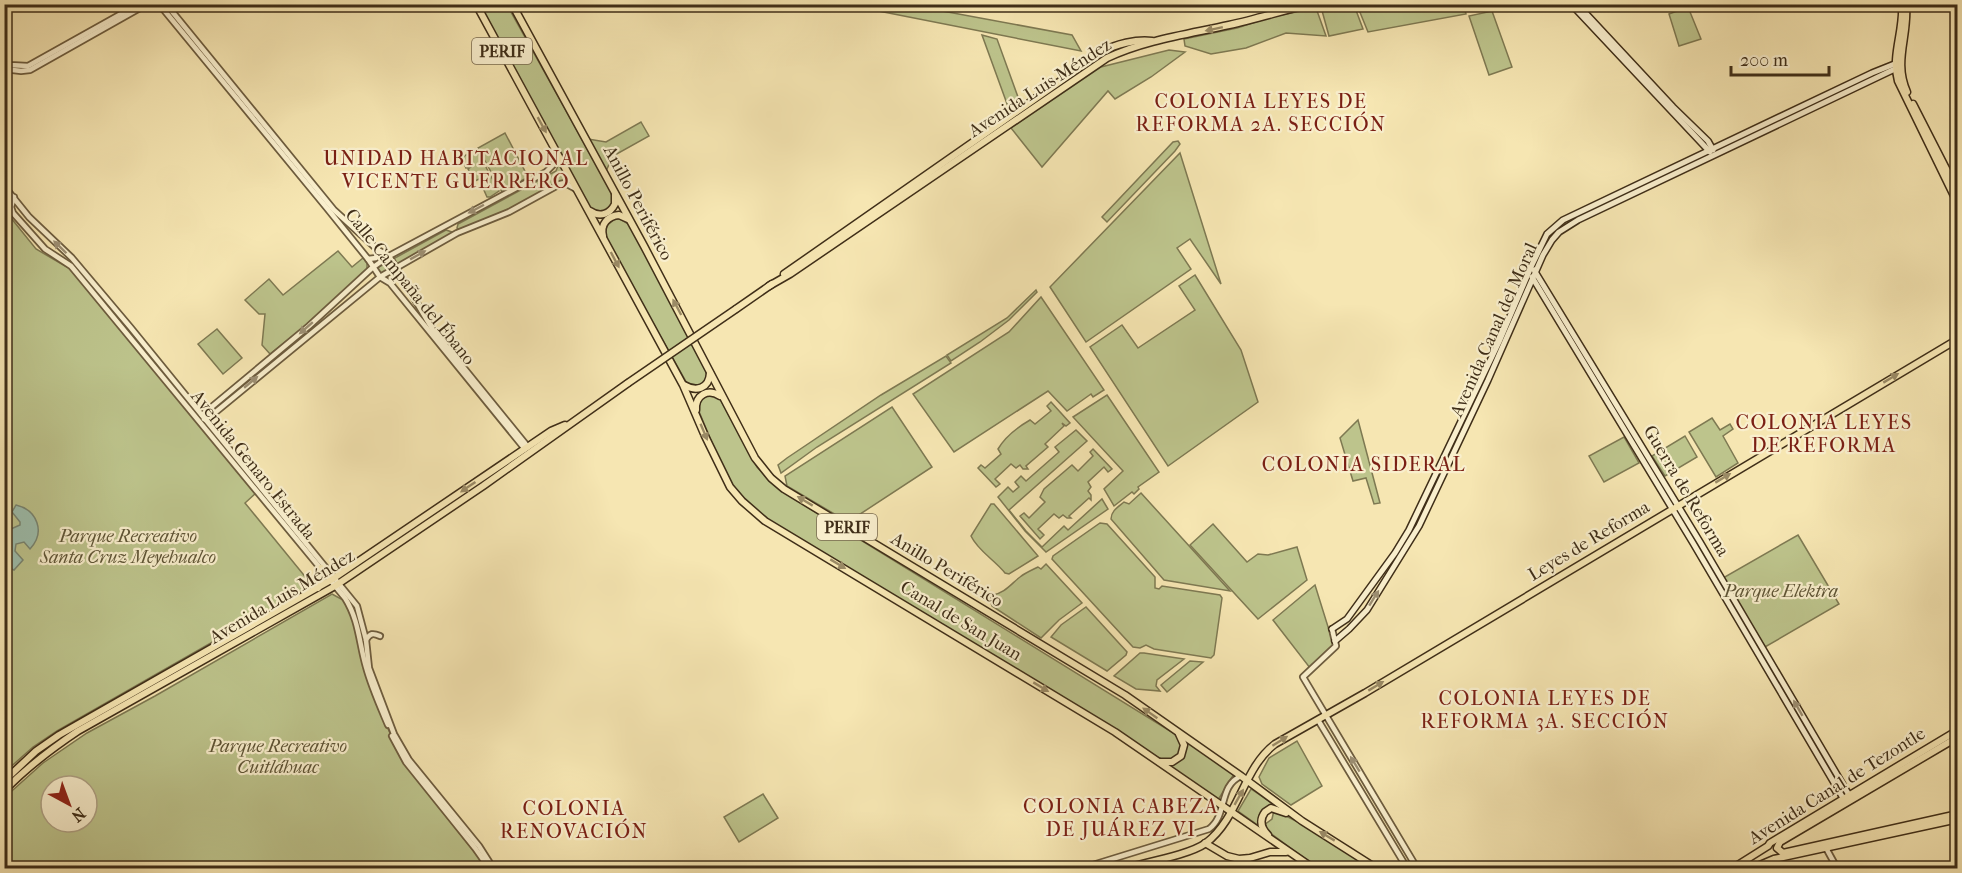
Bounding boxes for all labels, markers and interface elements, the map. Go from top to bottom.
one-way arrow [1204,24,1223,34]
street label: Avenida Luis Méndez [964,34,1115,142]
road number: PERIF [472,38,532,64]
scale bar [1731,39,1828,77]
text: 200 m [1740,50,1788,71]
district label: COLONIA LEYES DE REFORMA 2A. SECCIÓN [1135,90,1387,136]
one-way arrow [537,117,547,134]
street label: Anillo Periférico [598,141,677,264]
district label: UNIDAD HABITACIONAL VICENTE GUERRERO [323,147,589,193]
street label: Calle Campaña del Ébano [341,204,480,369]
one-way arrow [467,204,484,214]
street label: Avenida Canal del Moral [1446,240,1542,421]
one-way arrow [54,241,68,255]
one-way arrow [410,250,427,260]
one-way arrow [610,252,620,269]
one-way arrow [672,298,682,315]
one-way arrow [298,321,313,335]
one-way arrow [1883,373,1900,383]
one-way arrow [244,377,259,389]
street label: Avenida Genaro Estrada [186,386,320,544]
district label: COLONIA LEYES DE REFORMA [1735,411,1913,457]
street label: Guerra de Reforma [1639,422,1734,561]
one-way arrow [699,423,709,441]
district label: COLONIA SIDERAL [1262,453,1466,476]
one-way arrow [1715,472,1731,483]
one-way arrow [460,481,476,493]
one-way arrow [797,496,813,507]
street label: Leyes de Reforma [1524,496,1654,586]
road number: PERIF [817,514,877,540]
park label: Parque Recreativo Santa Cruz Meyehualco [39,526,216,568]
street label: Anillo Periférico [886,528,1007,612]
street label: Avenida Luis Méndez [205,545,358,649]
one-way arrow [830,559,846,570]
street label: Canal de San Juan [896,576,1026,666]
park label: Parque Elektra [1723,581,1838,602]
one-way arrow [1369,590,1380,606]
one-way arrow [1368,680,1384,691]
one-way arrow [1033,682,1049,693]
district label: COLONIA LEYES DE REFORMA 3A. SECCIÓN [1421,687,1669,733]
one-way arrow [1793,699,1803,716]
one-way arrow [1142,707,1158,719]
street label: Avenida Canal de Tezontle [1744,723,1929,850]
park label: Parque Recreativo Cuitláhuac [208,736,347,778]
one-way arrow [1272,736,1288,747]
one-way arrow [1349,756,1360,772]
north arrow [39,774,99,834]
one-way arrow [1234,788,1244,805]
district label: COLONIA CABEZA DE JUÁREZ VI [1023,795,1219,841]
district label: COLONIA RENOVACIÓN [500,797,648,843]
text: N [67,804,89,827]
one-way arrow [1319,831,1335,842]

